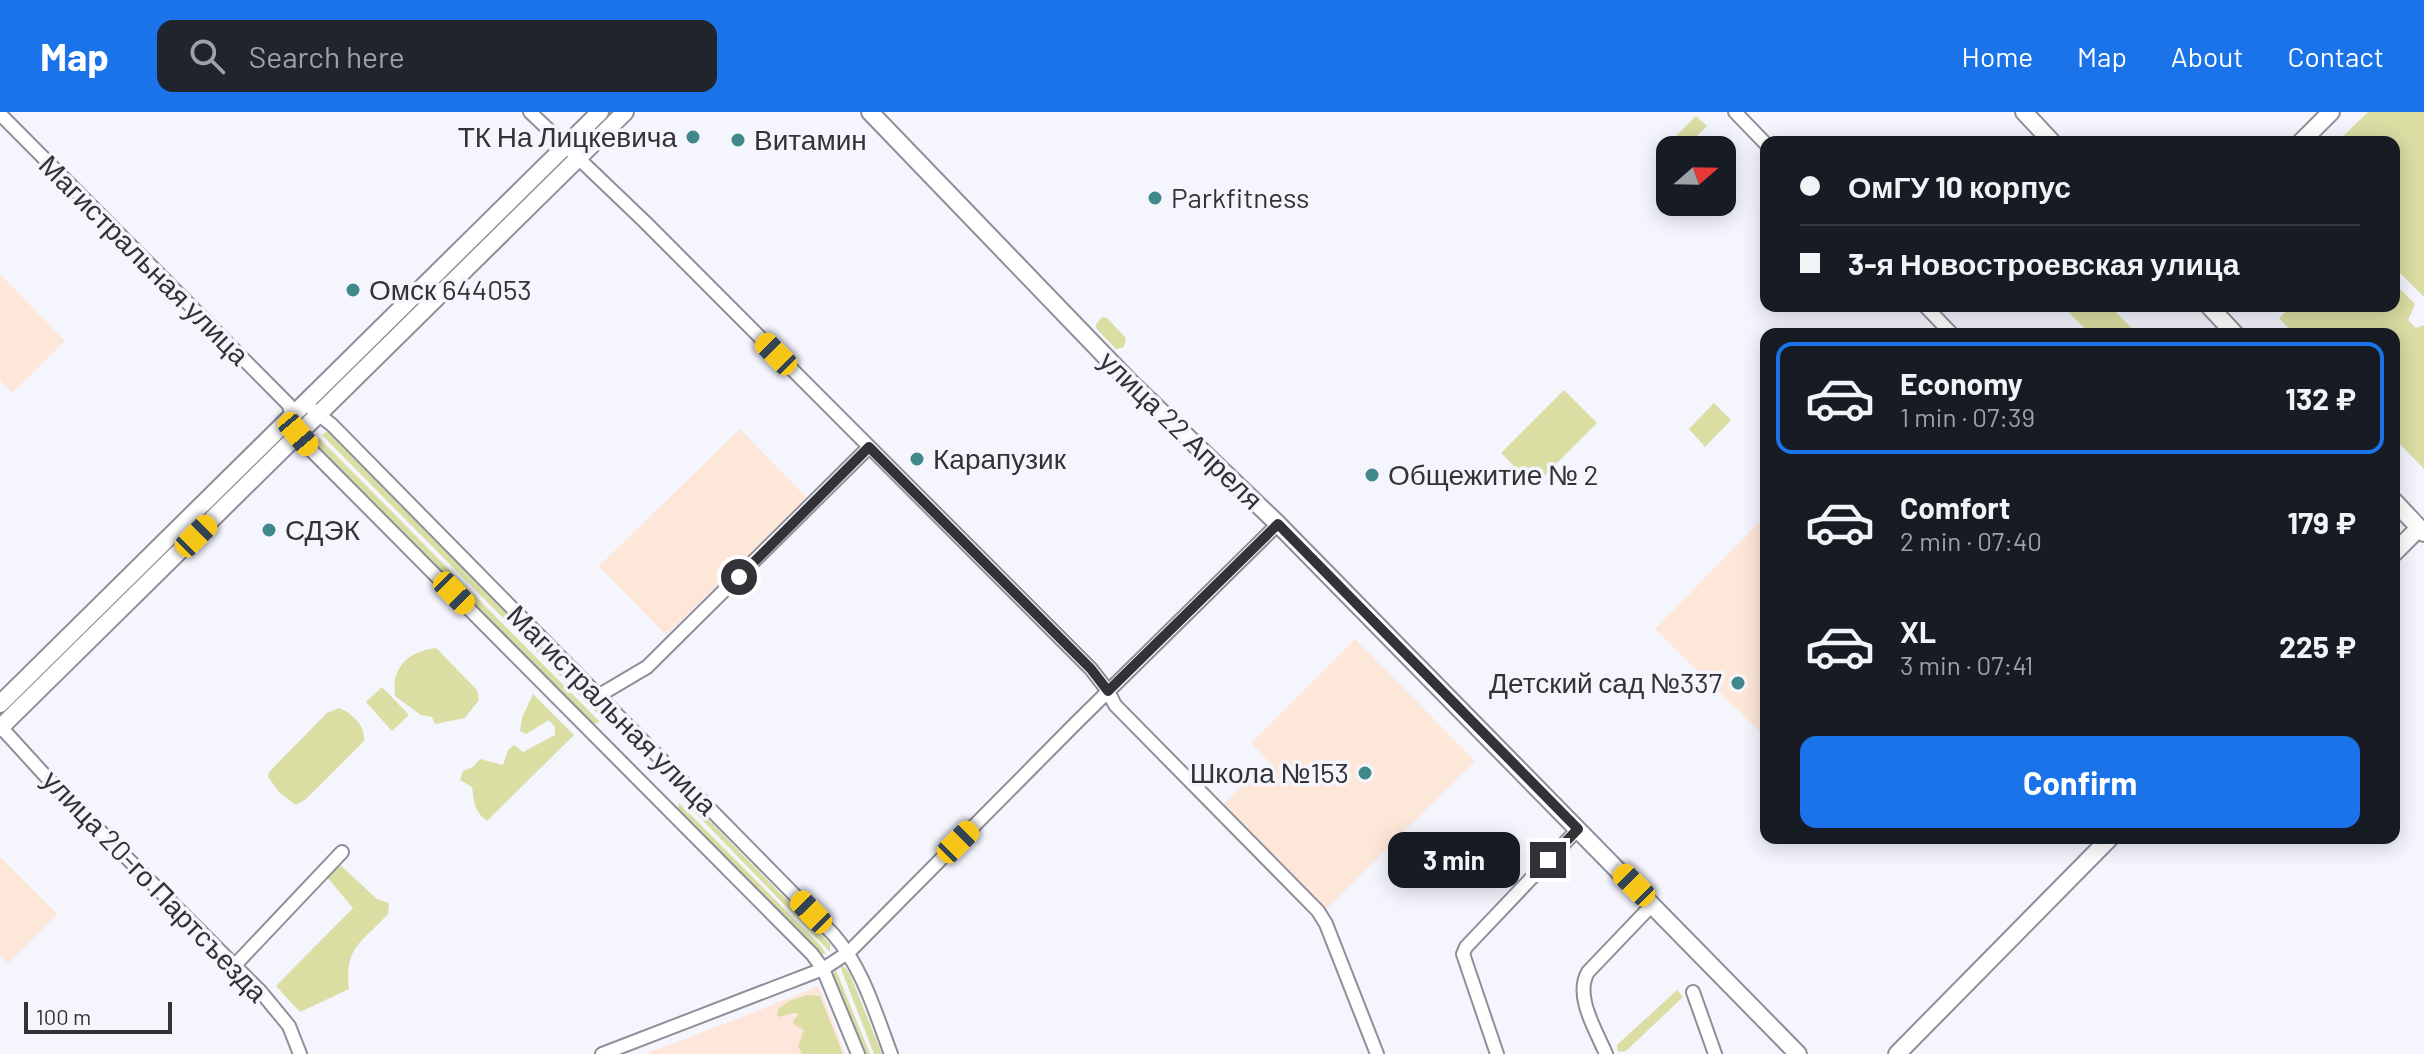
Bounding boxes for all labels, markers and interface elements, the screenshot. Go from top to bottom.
search box [157,20,717,92]
text: Map [40,33,109,79]
icon: search [185,34,229,78]
text: Search here [249,38,405,74]
text: Home [1962,39,2033,73]
text: Map [2077,39,2127,73]
text: About [2171,39,2243,73]
text: Contact [2287,39,2384,73]
place label: ТК На Лицкевича [458,119,677,153]
place label: Витамин [754,122,867,156]
marker: ТК На Лицкевича [684,128,702,146]
marker: Витамин [729,131,747,149]
north arrow [1656,136,1736,216]
map controls [1656,136,1736,216]
street label: Магистральная улица [33,147,257,372]
text: ОмГУ 10 корпус [1848,168,2071,204]
place label: Parkfitness [1171,180,1309,214]
marker: Parkfitness [1146,189,1164,207]
text: 3-я Новостроевская улица [1848,245,2240,281]
place label: Омск 644053 [369,272,532,306]
marker: Омск 644053 [344,281,362,299]
car [751,329,801,379]
street label: улица 22 Апреля [1093,343,1270,516]
icon: car [1804,362,1876,434]
text: Economy [1900,365,2023,401]
text: 132 ₽ [2285,380,2356,416]
text: 1 min · 07:39 [1900,401,2035,432]
car [273,408,323,460]
place label: Карапузик [933,441,1067,475]
marker: Карапузик [908,450,926,468]
place label: Общежитие № 2 [1388,457,1598,491]
marker: Общежитие № 2 [1363,466,1381,484]
icon: car [1804,486,1876,558]
text: Comfort [1900,489,2010,525]
text: 179 ₽ [2288,504,2356,540]
car [171,511,221,561]
place label: СДЭК [285,512,361,546]
marker: СДЭК [260,521,278,539]
text: 2 min · 07:40 [1900,525,2042,556]
route start [721,559,757,595]
car [429,567,479,619]
street label: Магистральная улица [501,597,725,822]
icon: car [1804,610,1876,682]
text: XL [1900,613,1936,649]
text: 225 ₽ [2279,628,2356,664]
text: 3 min · 07:41 [1900,649,2033,680]
place label: Детский сад №337 [1489,665,1722,699]
marker: Детский сад №337 [1729,674,1747,692]
button: Confirm [1800,736,2360,828]
place label: Школа №153 [1190,755,1349,789]
street label: улица 20-го Партсъезда [36,762,276,1009]
marker: Школа №153 [1356,764,1374,782]
car [933,817,983,867]
callout: 3 min [1388,832,1520,888]
route end [1530,842,1566,878]
text: 3 min [1423,844,1485,875]
car [1609,860,1659,910]
car [786,886,836,938]
scale bar [24,998,172,1034]
text: 100 m [36,1003,91,1029]

